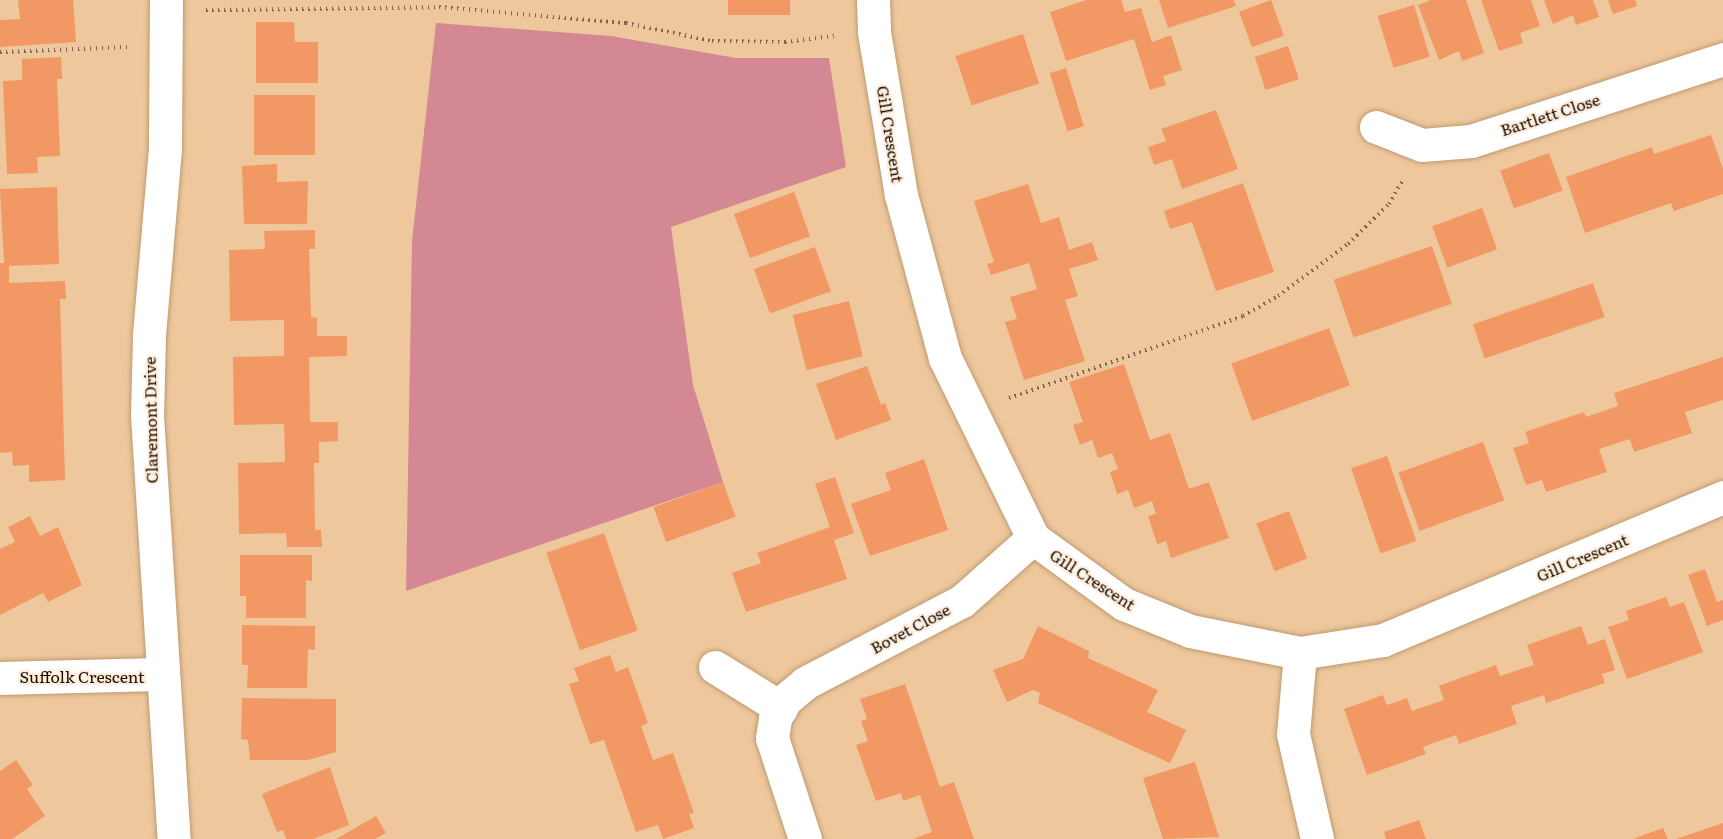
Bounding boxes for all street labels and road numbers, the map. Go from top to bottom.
street label: Gill Crescent [874,84,908,184]
street label: Bartlett Close [1498,89,1602,139]
street label: Claremont Drive [139,356,161,484]
street label: Gill Crescent [1533,529,1631,585]
street label: Gill Crescent [1047,544,1139,614]
street label: Bovet Close [867,599,953,657]
street label: Suffolk Crescent [20,666,144,686]

